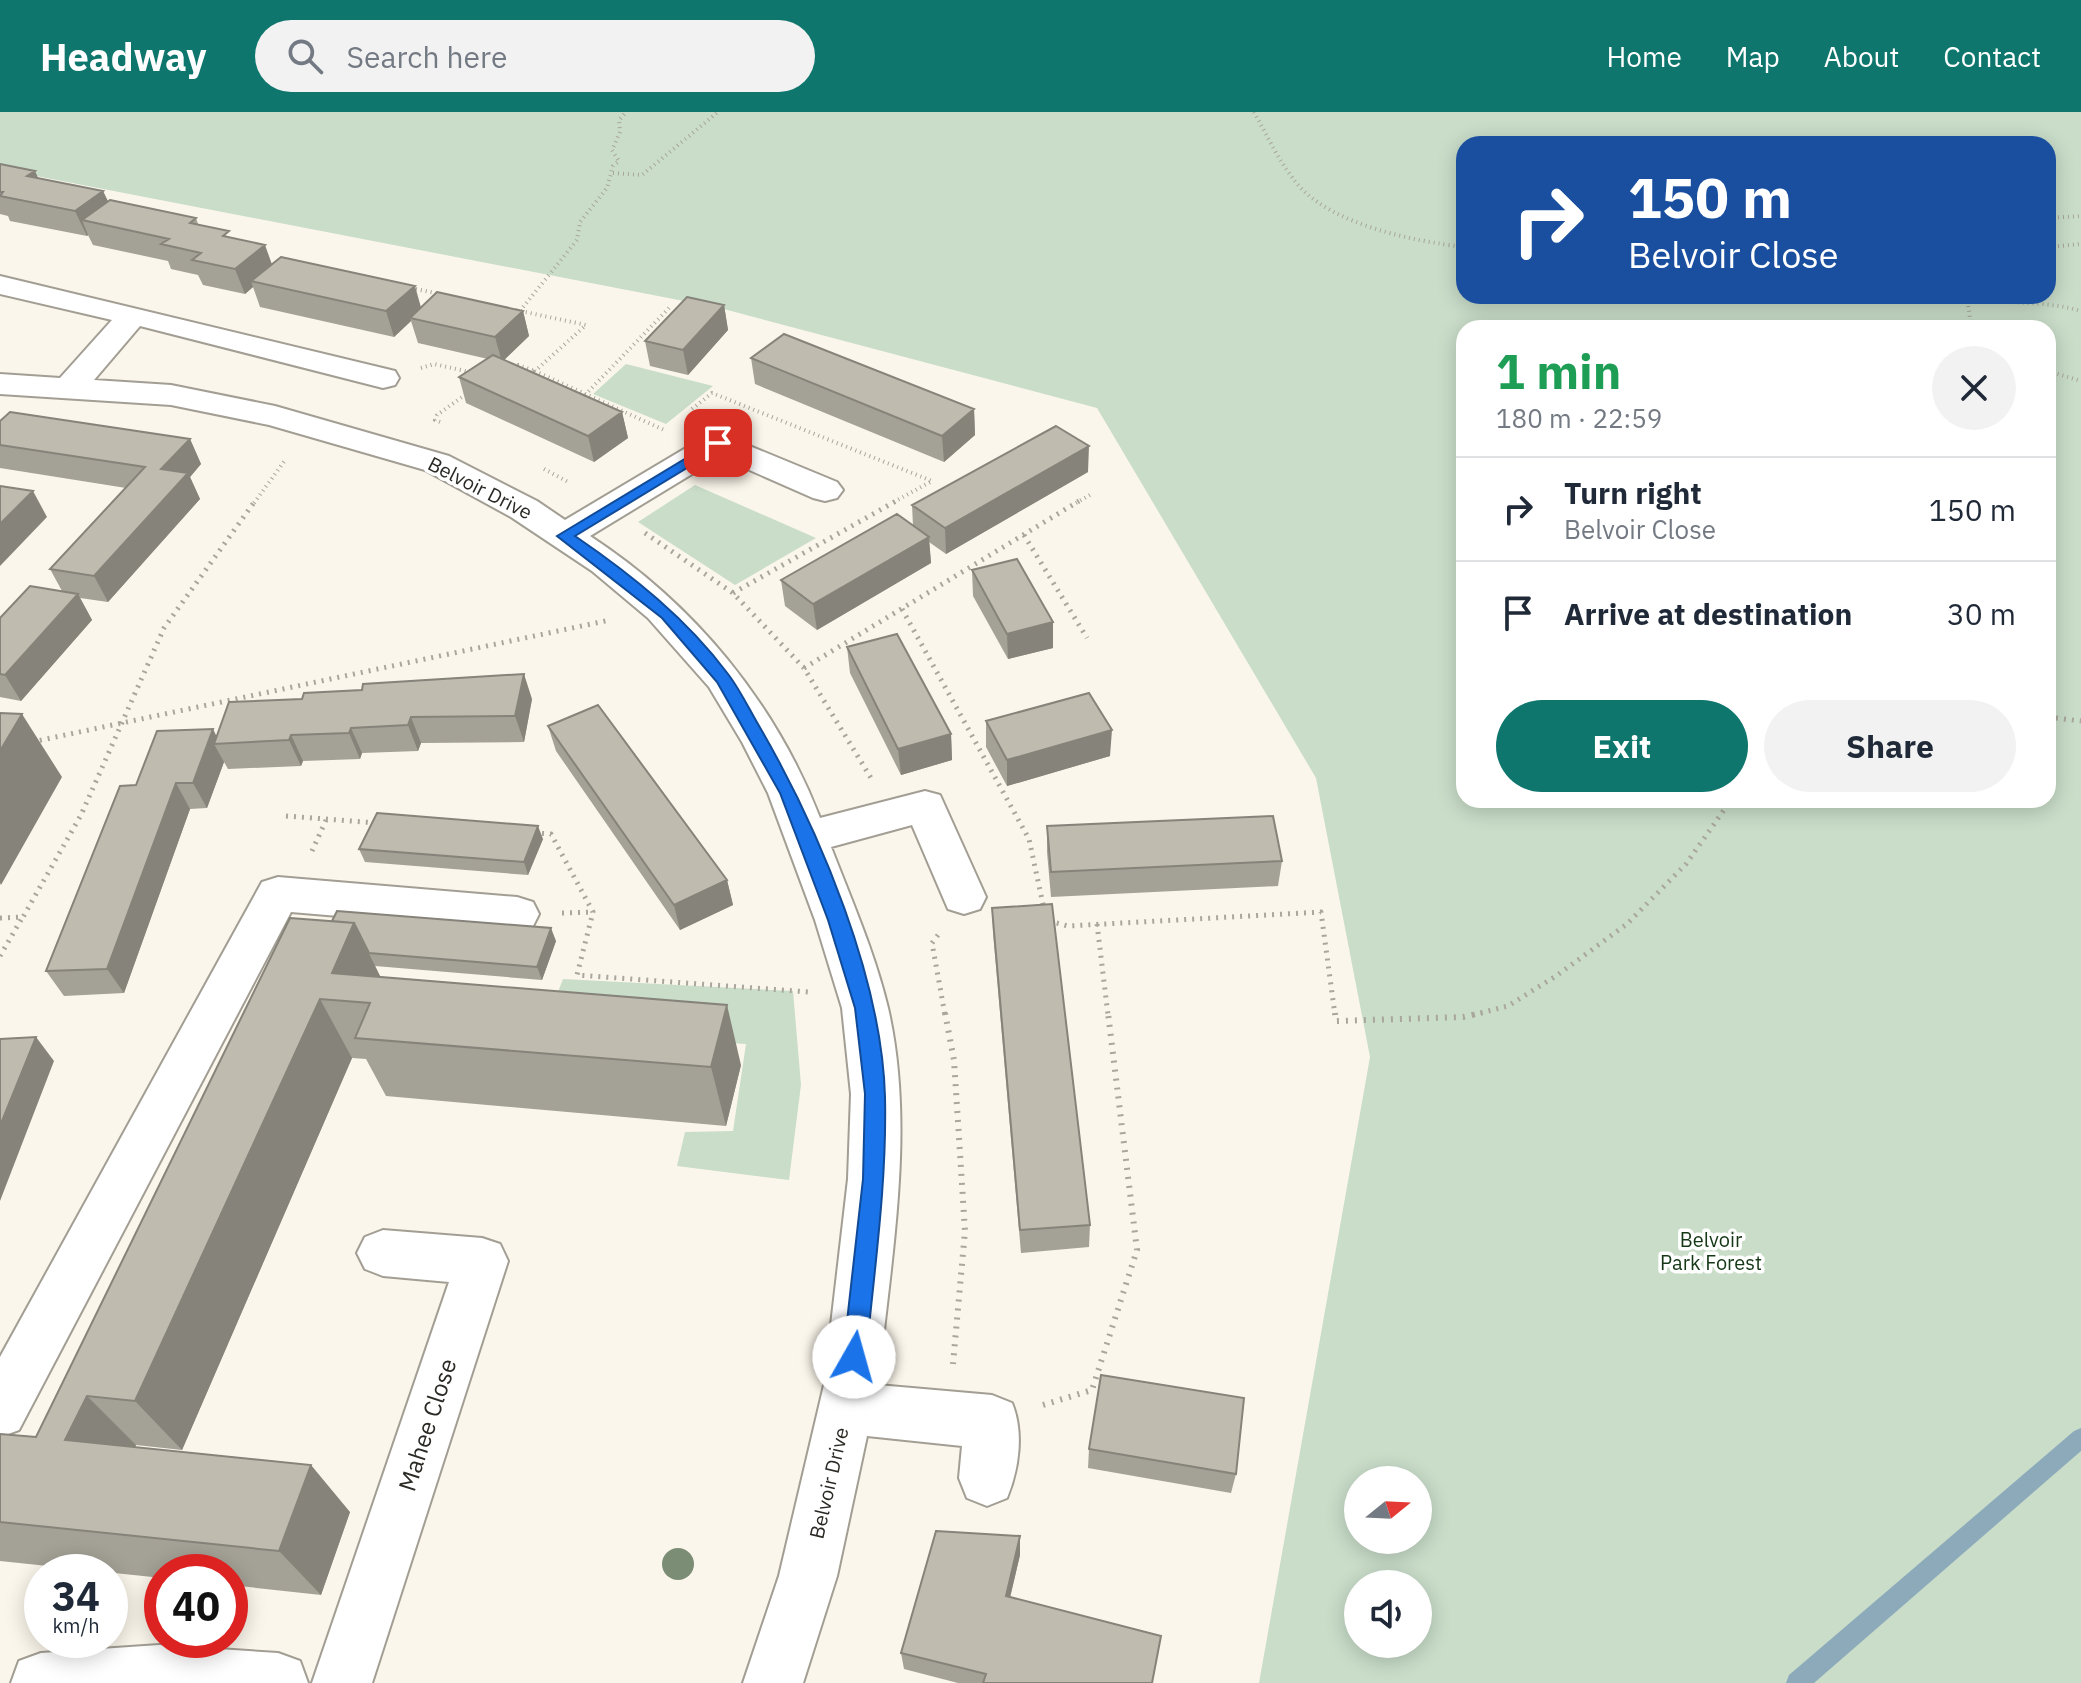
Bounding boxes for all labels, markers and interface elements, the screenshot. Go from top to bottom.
search box [255,20,815,92]
text: Headway [40,32,207,81]
icon: search [283,34,327,78]
text: Search here [347,37,507,76]
text: Home [1606,38,1682,75]
text: Map [1726,38,1780,75]
text: About [1824,38,1899,75]
text: Contact [1943,38,2041,75]
text: 150 m [1628,161,1792,233]
icon: right [1496,168,1600,272]
text: Belvoir Close [1628,231,1839,278]
text: 1 min [1496,340,1621,402]
button: close [1932,346,2016,430]
text: 180 m · 22:59 [1496,401,1662,435]
pin [684,409,752,477]
icon: arrive [696,421,740,465]
street label: Belvoir Drive [423,450,537,525]
text: Turn right [1564,473,1702,512]
icon: right [1496,487,1540,531]
text: 150 m [1929,490,2016,529]
text: Belvoir Close [1564,512,1716,546]
icon: arrive [1496,591,1540,635]
text: Arrive at destination [1564,594,1852,633]
text: 30 m [1947,594,2016,633]
button: Exit [1496,700,1748,792]
button: Share [1764,700,2016,792]
park label: Belvoir Park Forest [1660,1226,1762,1276]
position arrow [812,1315,896,1399]
street label: Mahee Close [391,1354,464,1495]
street label: Belvoir Drive [803,1424,854,1541]
north arrow [1344,1466,1432,1554]
map controls [1344,1466,1432,1658]
speed limit sign: 40 [144,1554,248,1658]
text: 34 [52,1570,100,1622]
button: sound [1344,1570,1432,1658]
text: km/h [52,1612,100,1639]

